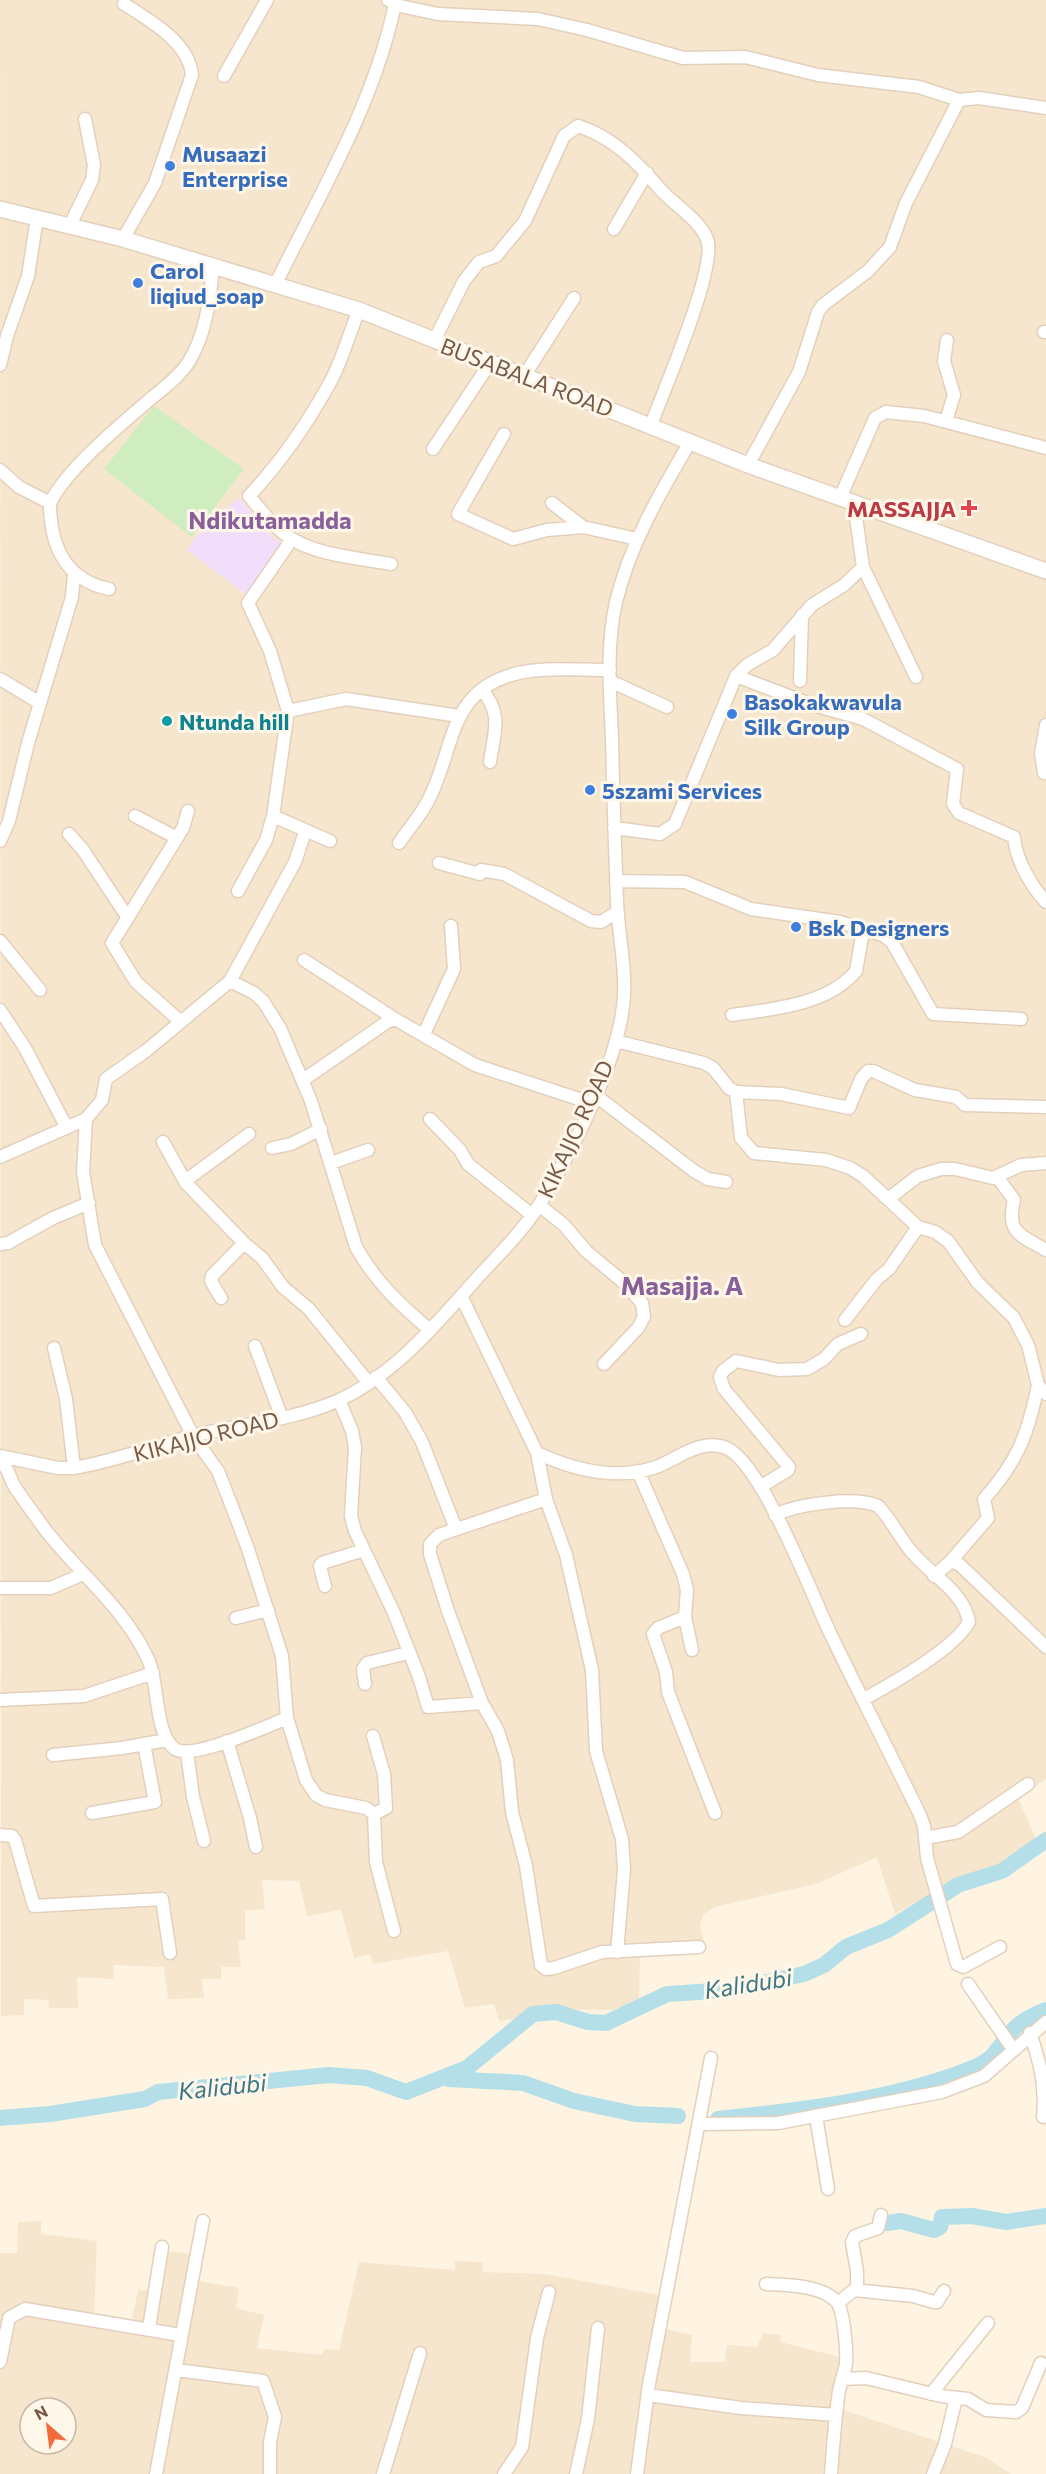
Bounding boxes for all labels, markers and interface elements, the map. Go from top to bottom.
place label: Musaazi Enterprise [182,140,288,192]
marker: Musaazi Enterprise [163,159,177,173]
place label: Carol liqiud_soap [150,257,264,309]
marker: Carol liqiud_soap [131,276,145,290]
street label: BUSABALA ROAD [437,332,617,422]
place label: MASSAJJA [847,495,956,522]
marker: MASSAJJA [960,499,978,517]
district label: Ndikutamadda [188,505,352,534]
place label: Basokakwavula Silk Group [744,688,902,740]
marker: Basokakwavula Silk Group [725,707,739,721]
place label: Ntunda hill [179,708,290,735]
marker: Ntunda hill [160,714,174,728]
place label: 5szami Services [602,777,762,804]
marker: 5szami Services [583,783,597,797]
place label: Bsk Designers [808,914,949,941]
marker: Bsk Designers [789,920,803,934]
street label: KIKAJJO ROAD [531,1056,619,1202]
district label: Masajja. A [621,1269,744,1300]
street label: KIKAJJO ROAD [130,1405,282,1467]
water label: Kalidubi [702,1962,795,2004]
water label: Kalidubi [176,2067,268,2105]
north arrow [18,2396,78,2456]
text: N [31,2401,50,2424]

